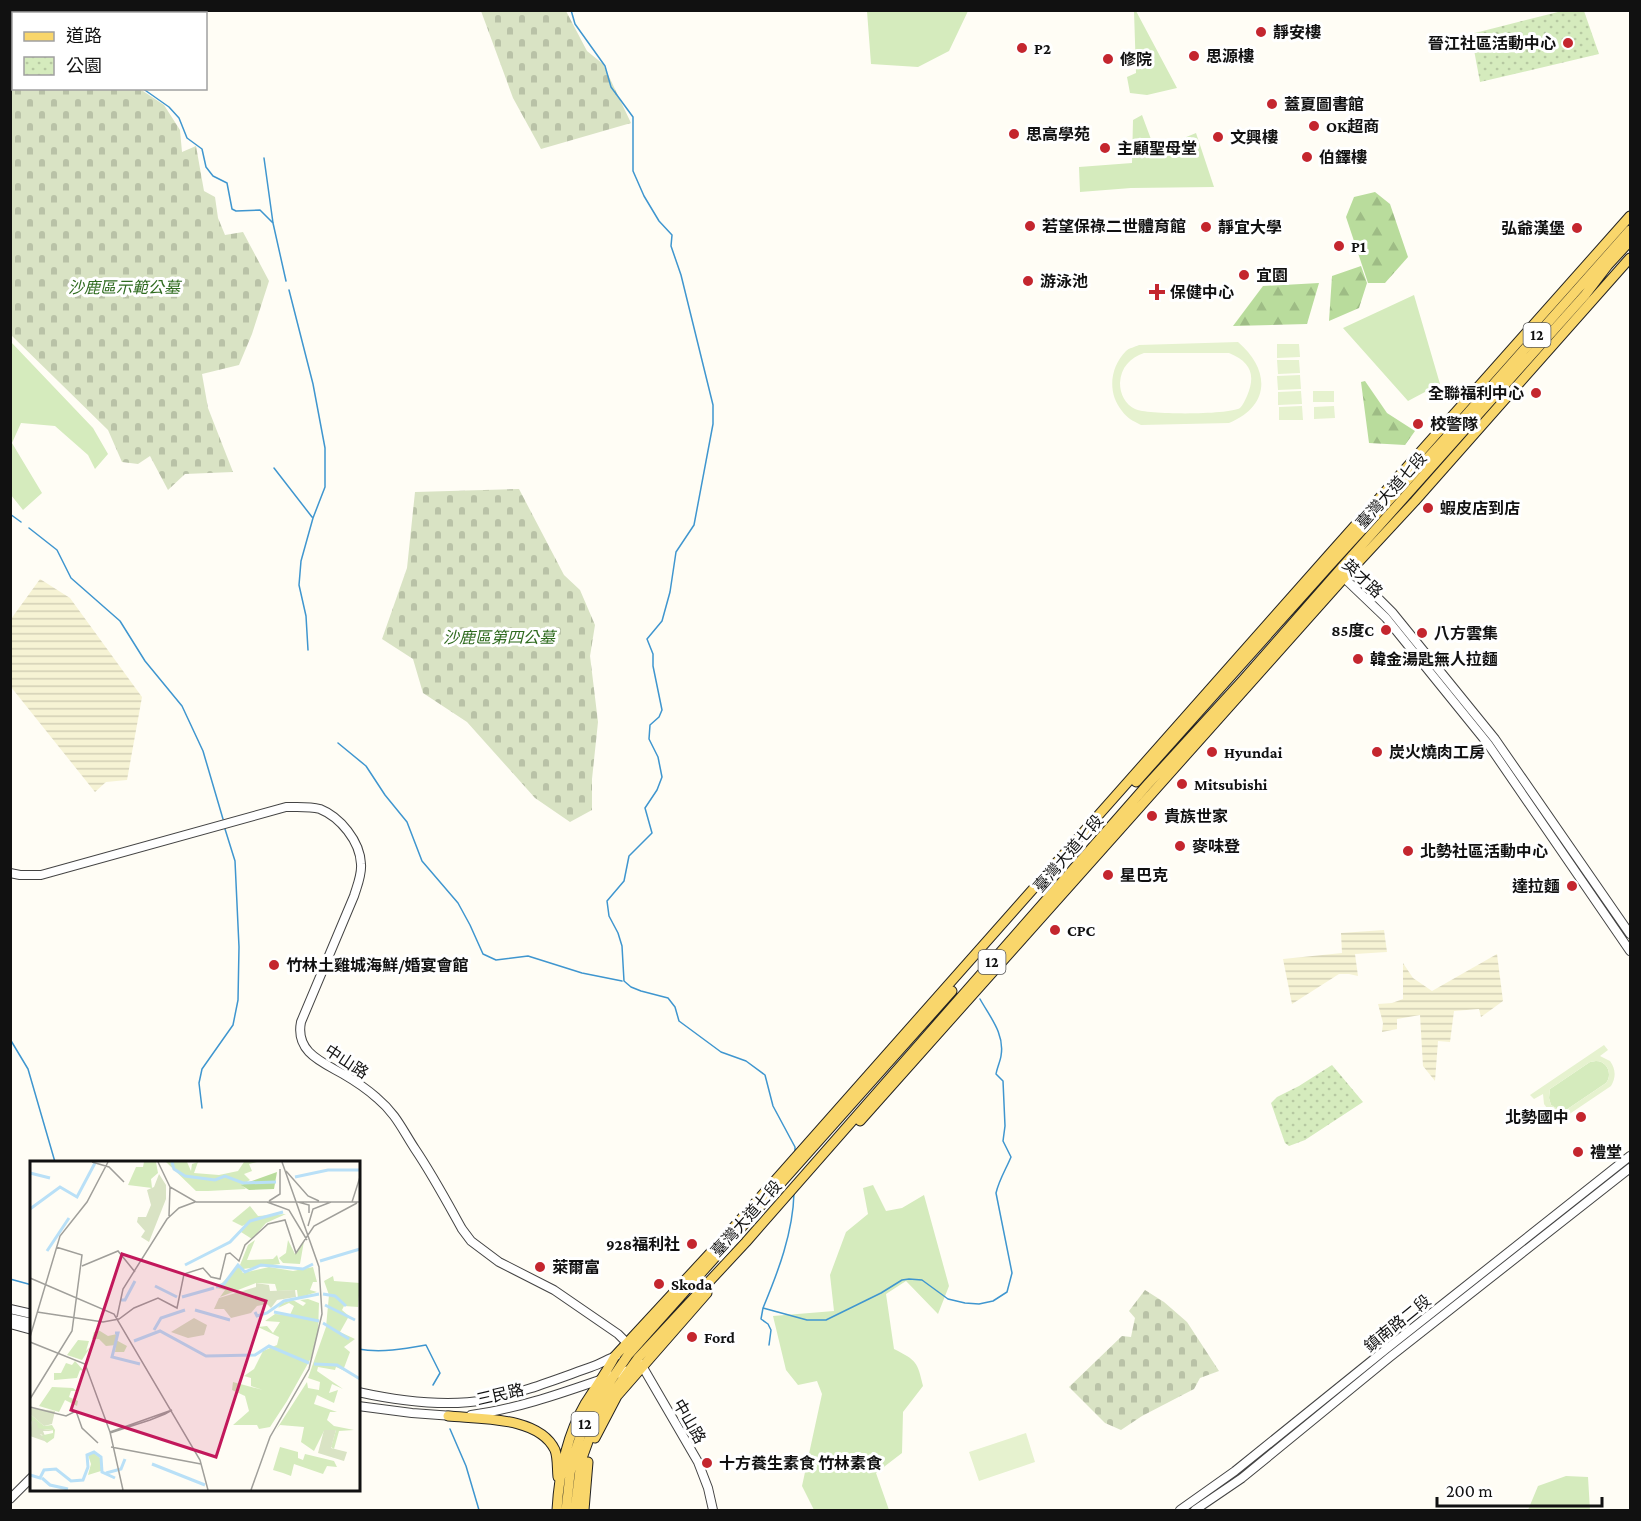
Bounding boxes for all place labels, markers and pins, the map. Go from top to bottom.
place label: 靜安樓 [1273,24,1321,41]
marker: 靜安樓 [1254,25,1268,39]
place label: 晉江社區活動中心 [1428,34,1556,52]
marker: 晉江社區活動中心 [1561,36,1575,50]
place label: P2 [1034,40,1051,57]
marker: P2 [1015,41,1029,55]
place label: 思源樓 [1206,48,1254,65]
marker: 思源樓 [1187,49,1201,63]
place label: 修院 [1120,51,1152,68]
marker: 修院 [1101,52,1115,66]
place label: 蓋夏圖書館 [1284,96,1364,113]
marker: 蓋夏圖書館 [1265,97,1279,111]
place label: OK超商 [1326,118,1379,135]
marker: OK超商 [1307,119,1321,133]
place label: 思高學苑 [1026,126,1090,143]
marker: 思高學苑 [1007,127,1021,141]
place label: 文興樓 [1230,129,1278,146]
marker: 文興樓 [1211,130,1225,144]
place label: 主顧聖母堂 [1117,140,1197,157]
marker: 主顧聖母堂 [1098,141,1112,155]
place label: 伯鐸樓 [1319,149,1367,166]
marker: 伯鐸樓 [1300,150,1314,164]
place label: 若望保祿二世體育館 [1042,218,1186,235]
marker: 若望保祿二世體育館 [1023,219,1037,233]
place label: 靜宜大學 [1218,219,1282,236]
marker: 靜宜大學 [1199,220,1213,234]
place label: 弘爺漢堡 [1501,220,1565,237]
marker: 弘爺漢堡 [1570,221,1584,235]
place label: P1 [1351,238,1366,255]
marker: P1 [1332,239,1346,253]
place label: 宜園 [1256,267,1288,284]
marker: 宜園 [1237,268,1251,282]
place label: 游泳池 [1040,273,1088,290]
marker: 游泳池 [1021,274,1035,288]
marker: 保健中心 [1148,283,1166,301]
place label: 保健中心 [1170,284,1234,301]
place label: 全聯福利中心 [1428,385,1524,402]
marker: 全聯福利中心 [1529,386,1543,400]
place label: 校警隊 [1430,415,1478,433]
marker: 校警隊 [1411,417,1425,431]
place label: 蝦皮店到店 [1440,500,1520,517]
marker: 蝦皮店到店 [1421,501,1435,515]
place label: 85度C [1331,622,1374,639]
marker: 85度C [1379,623,1393,637]
place label: 八方雲集 [1434,625,1498,642]
marker: 八方雲集 [1415,626,1429,640]
place label: 韓金湯匙無人拉麵 [1370,650,1498,668]
marker: 韓金湯匙無人拉麵 [1351,652,1365,666]
place label: Hyundai [1224,744,1283,761]
place label: 炭火燒肉工房 [1389,744,1485,761]
marker: Hyundai [1205,745,1219,759]
marker: 炭火燒肉工房 [1370,745,1384,759]
place label: Mitsubishi [1194,776,1268,793]
marker: Mitsubishi [1175,777,1189,791]
place label: 貴族世家 [1164,808,1228,825]
marker: 貴族世家 [1145,809,1159,823]
place label: 麥味登 [1192,838,1240,855]
marker: 麥味登 [1173,839,1187,853]
place label: 北勢社區活動中心 [1420,842,1548,860]
marker: 北勢社區活動中心 [1401,844,1415,858]
place label: 星巴克 [1120,867,1168,884]
marker: 星巴克 [1101,868,1115,882]
place label: 達拉麵 [1512,877,1560,895]
marker: 達拉麵 [1565,879,1579,893]
place label: CPC [1067,922,1096,939]
marker: CPC [1048,923,1062,937]
place label: 竹林土雞城海鮮/婚宴會館 [286,956,469,974]
marker: 竹林土雞城海鮮/婚宴會館 [267,958,281,972]
place label: 北勢國中 [1505,1109,1569,1126]
marker: 北勢國中 [1574,1110,1588,1124]
place label: 禮堂 [1590,1144,1622,1161]
marker: 禮堂 [1571,1145,1585,1159]
place label: 928福利社 [606,1235,680,1253]
marker: 928福利社 [685,1237,699,1251]
place label: 萊爾富 [552,1259,600,1276]
marker: 萊爾富 [533,1260,547,1274]
place label: Skoda [671,1276,713,1293]
marker: Skoda [652,1277,666,1291]
place label: Ford [704,1329,735,1346]
marker: Ford [685,1330,699,1344]
place label: 十方養生素食 竹林素食 [719,1454,882,1472]
marker: 十方養生素食 竹林素食 [700,1456,714,1470]

